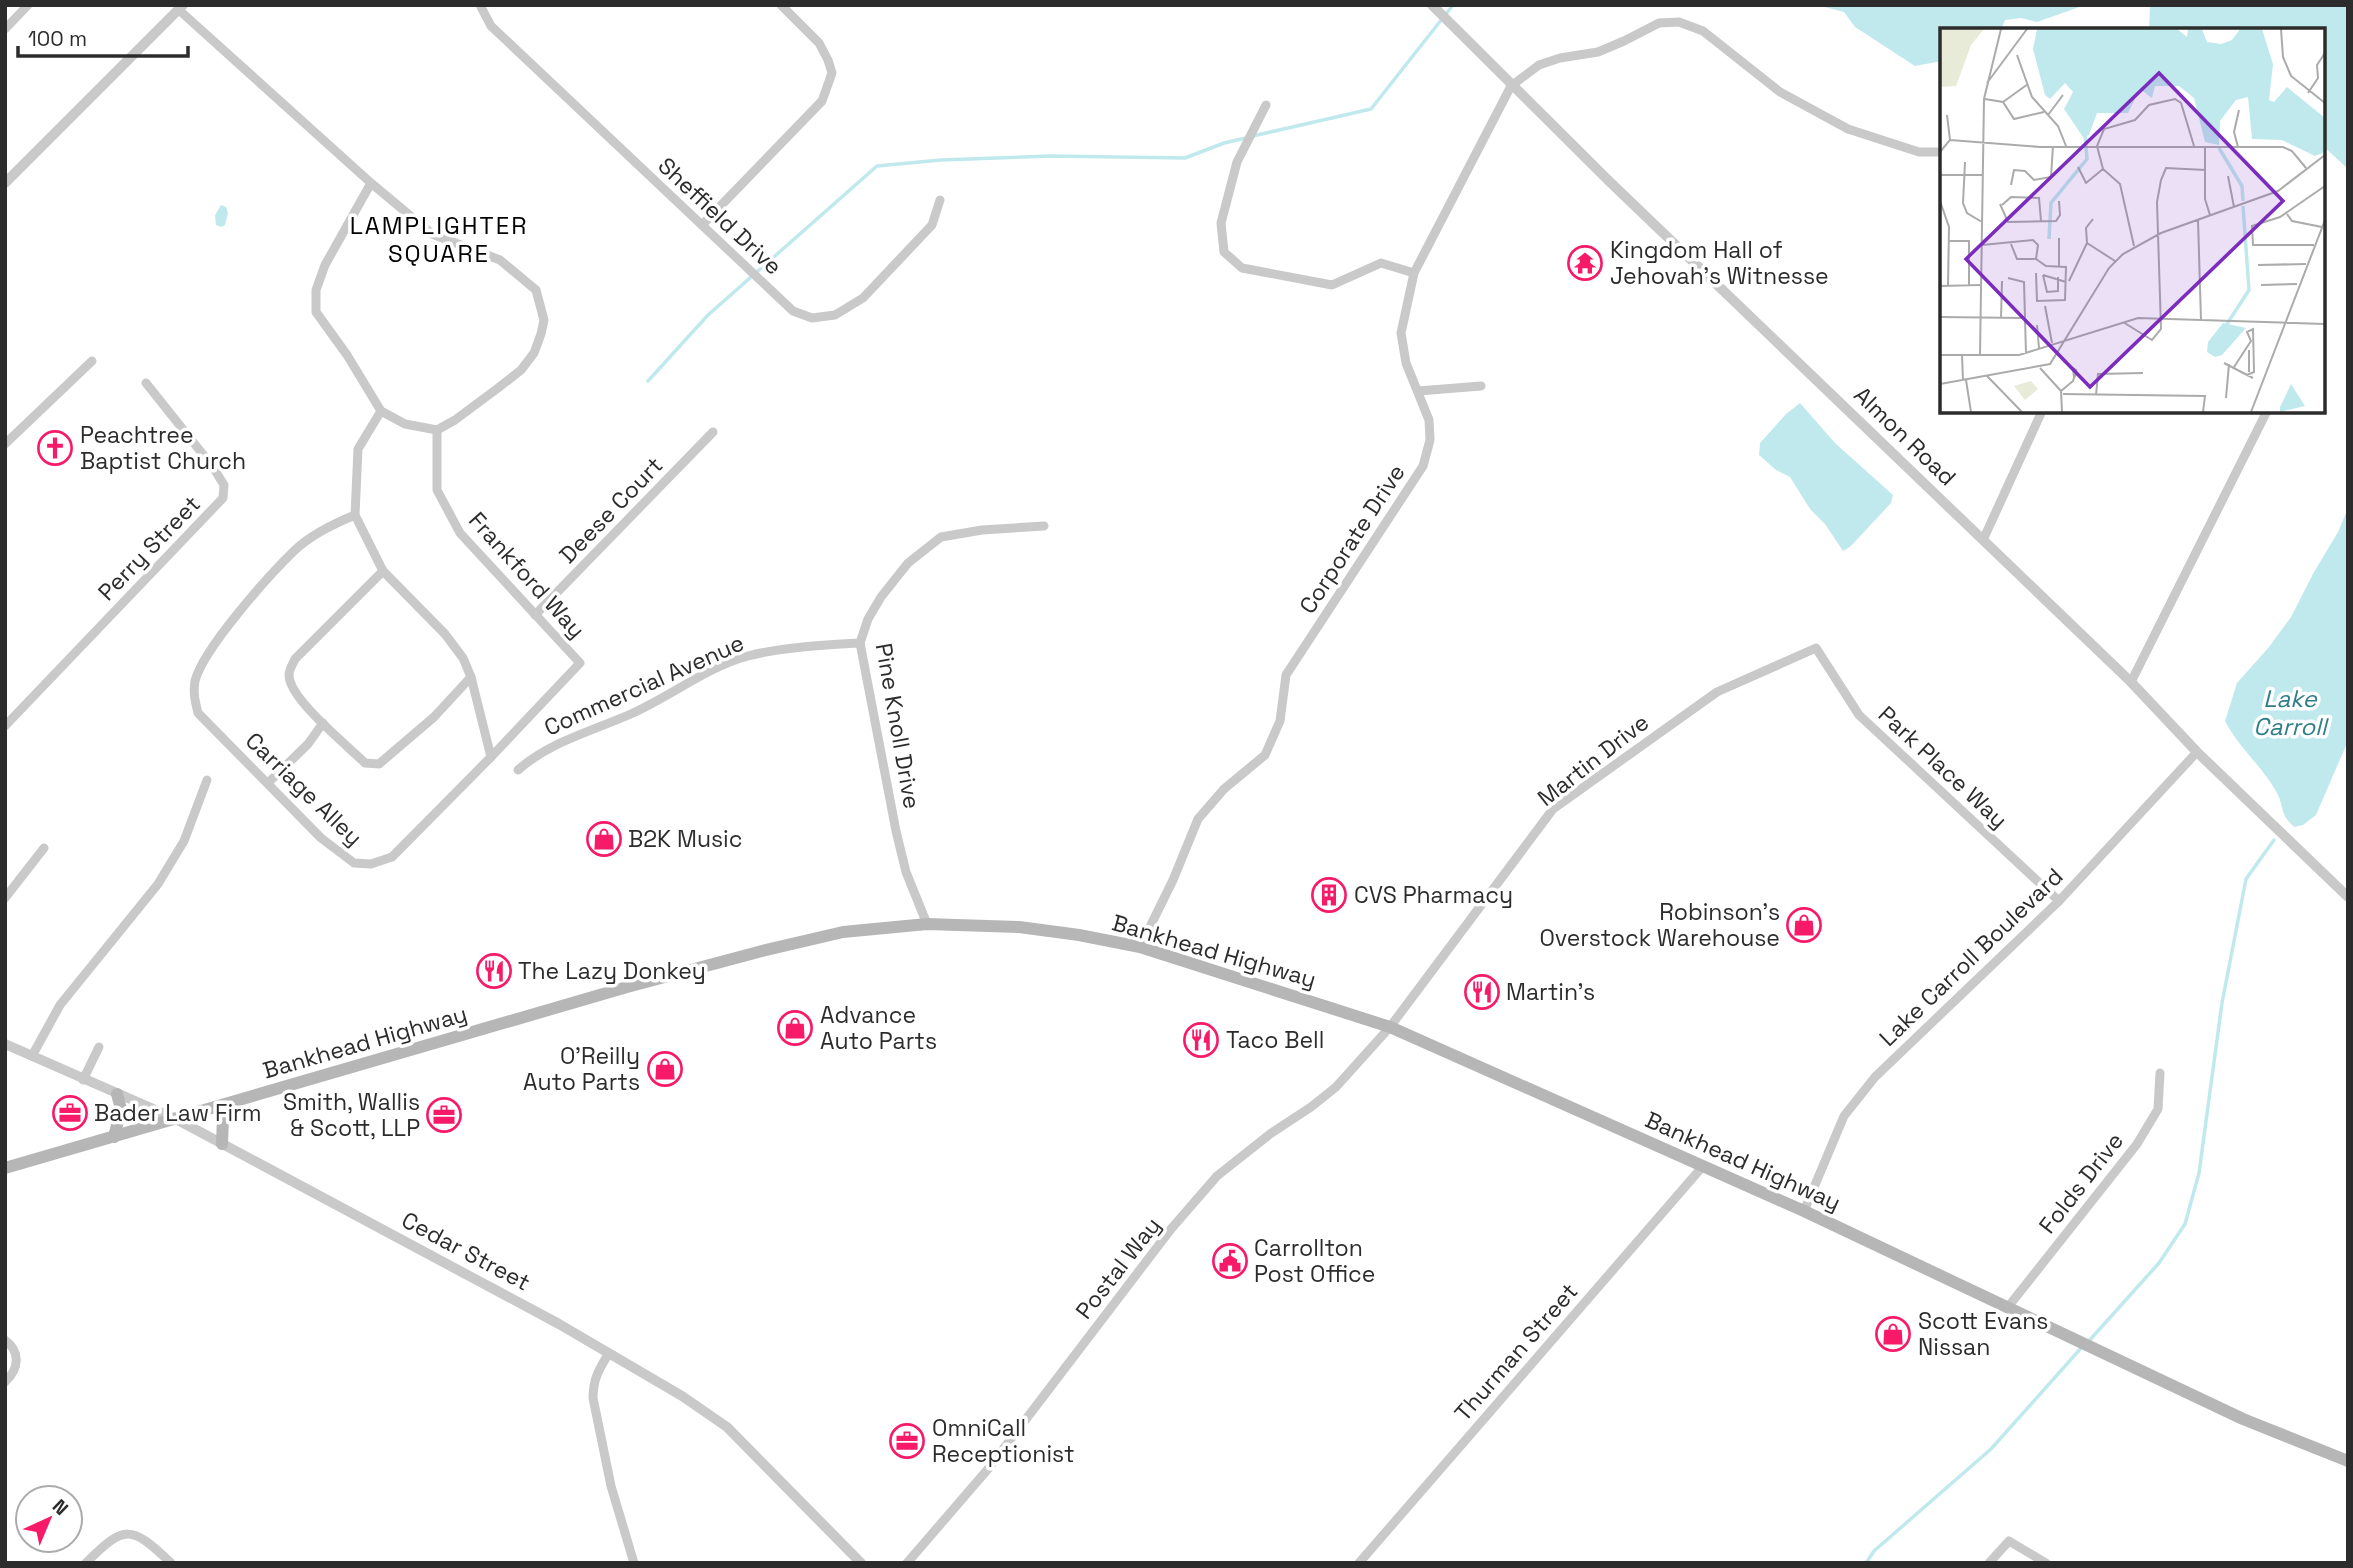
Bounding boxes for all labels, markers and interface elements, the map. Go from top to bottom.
scale bar [18,14,187,58]
text: 100 m [28,25,87,52]
inset map [1940,28,2325,413]
street label: Sheffield Drive [652,151,788,281]
district label: LAMPLIGHTER SQUARE [350,210,528,269]
place label: Kingdom Hall of Jehovah’s Witnesse [1610,235,1829,291]
temple icon: Kingdom Hall of Jehovah’s Witnesse [1566,244,1604,282]
street label: Almon Road [1848,380,1962,492]
place label: Peachtree Baptist Church [80,420,246,476]
church icon: Peachtree Baptist Church [36,429,74,467]
street label: Deese Court [553,451,669,569]
street label: Corporate Drive [1293,459,1411,619]
street label: Perry Street [91,489,207,607]
street label: Frankford Way [462,506,592,644]
street label: Commercial Avenue [539,627,749,743]
street label: Pine Knoll Drive [869,641,927,811]
water label: Lake Carroll [2253,683,2330,742]
street label: Park Place Way [1872,699,2014,835]
street label: Martin Drive [1531,707,1655,813]
street label: Carriage Alley [239,726,369,852]
shop icon: B2K Music [585,820,623,858]
place label: B2K Music [628,824,743,854]
street label: Lake Carroll Boulevard [1873,861,2069,1053]
building icon: CVS Pharmacy [1310,876,1348,914]
place label: CVS Pharmacy [1354,880,1513,910]
place label: Robinson's Overstock Warehouse [1539,897,1780,953]
shop icon: Robinson's Overstock Warehouse [1785,906,1823,944]
street label: Bankhead Highway [1108,908,1320,994]
restaurant icon: The Lazy Donkey [475,952,513,990]
place label: The Lazy Donkey [518,956,706,986]
restaurant icon: Martin's [1463,973,1501,1011]
place label: Martin's [1506,977,1595,1007]
street label: Bankhead Highway [259,999,471,1085]
place label: Advance Auto Parts [820,1000,937,1056]
shop icon: Advance Auto Parts [776,1009,814,1047]
restaurant icon: Taco Bell [1182,1021,1220,1059]
place label: Taco Bell [1226,1025,1324,1055]
place label: O'Reilly Auto Parts [523,1041,640,1097]
shop icon: O'Reilly Auto Parts [646,1050,684,1088]
place label: Smith, Wallis & Scott, LLP [283,1087,420,1143]
office icon: Bader Law Firm [51,1094,89,1132]
office icon: Smith, Wallis & Scott, LLP [425,1096,463,1134]
place label: Bader Law Firm [94,1098,262,1128]
street label: Bankhead Highway [1641,1104,1845,1218]
street label: Folds Drive [2032,1126,2130,1240]
street label: Cedar Street [397,1205,535,1297]
street label: Postal Way [1069,1211,1167,1325]
place label: Carrollton Post Office [1254,1233,1375,1289]
public building icon: Carrollton Post Office [1211,1242,1249,1280]
street label: Thurman Street [1448,1277,1584,1427]
place label: Scott Evans Nissan [1918,1306,2048,1362]
shop icon: Scott Evans Nissan [1874,1315,1912,1353]
place label: OmniCall Receptionist [932,1413,1074,1469]
office icon: OmniCall Receptionist [888,1422,926,1460]
north arrow [14,1484,84,1554]
text: N [47,1494,74,1521]

